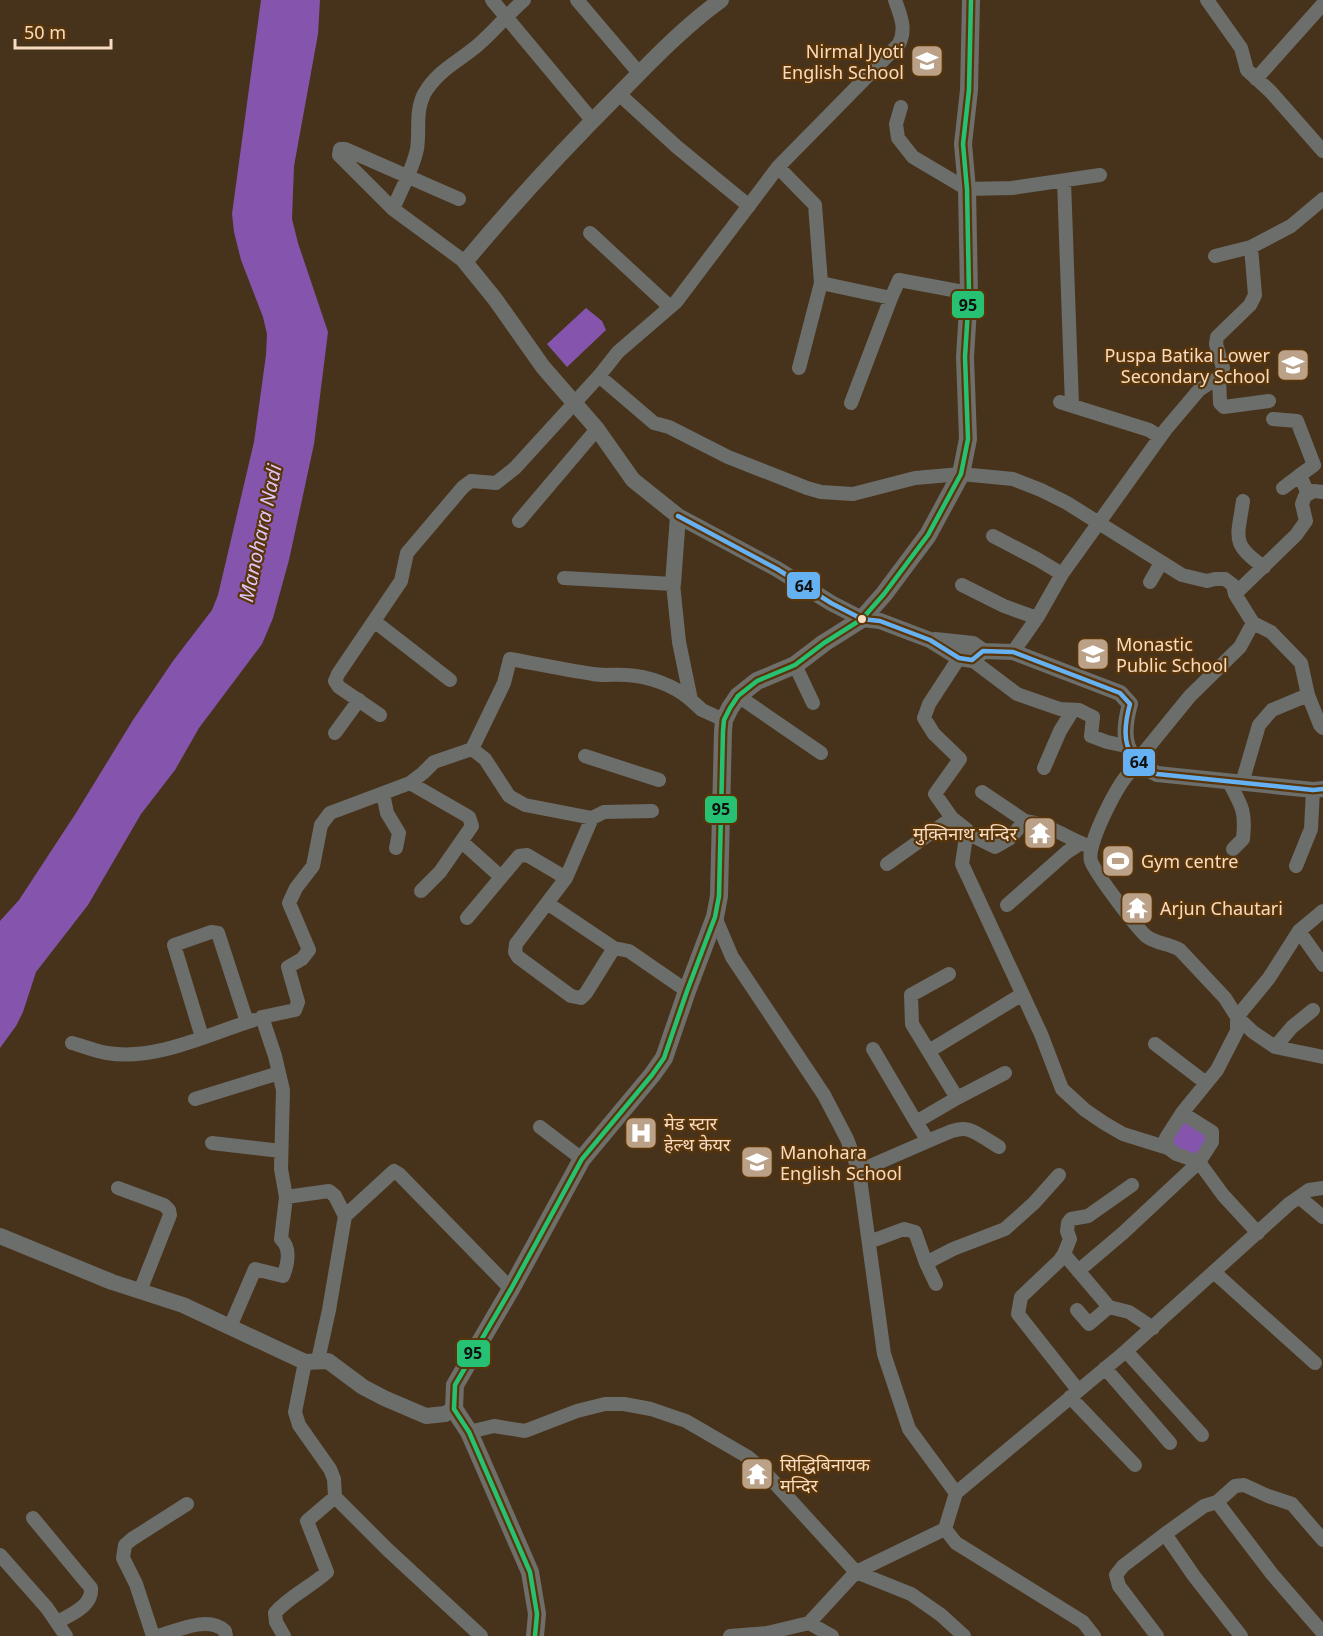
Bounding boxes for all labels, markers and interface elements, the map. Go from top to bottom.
scale bar [15,12,111,50]
text: 50 m [24,20,66,44]
place label: Nirmal Jyoti English School [782,39,904,84]
school or university icon: Nirmal Jyoti English School [909,43,945,79]
line badge: 95 [951,290,985,319]
text: 95 [959,294,977,316]
place label: Puspa Batika Lower Secondary School [1104,343,1271,388]
school or university icon: Puspa Batika Lower Secondary School [1275,347,1311,383]
water label: Manohara Nadi [232,461,288,604]
line badge: 64 [786,571,821,600]
text: 64 [795,575,813,597]
unlabelled marker [856,613,868,625]
place label: Monastic Public School [1116,632,1228,677]
school or university icon: Monastic Public School [1075,636,1111,672]
line badge: 64 [1122,748,1156,777]
text: 64 [1130,751,1148,773]
line badge: 95 [704,795,738,824]
text: 95 [712,798,730,820]
temple icon: मुक्तिनाथ मन्दिर [1022,815,1058,851]
place label: मुक्तिनाथ मन्दिर [913,821,1018,846]
sports icon: Gym centre [1100,843,1136,879]
place label: Gym centre [1141,849,1238,873]
temple icon: Arjun Chautari [1119,890,1155,926]
place label: Arjun Chautari [1160,896,1283,920]
place label: मेड स्टार हेल्थ केयर [664,1111,731,1156]
hospital icon: मेड स्टार हेल्थ केयर [623,1115,659,1151]
place label: Manohara English School [780,1140,902,1185]
school or university icon: Manohara English School [739,1144,775,1180]
line badge: 95 [456,1339,491,1368]
text: 95 [464,1342,482,1364]
place label: सिद्धिबिनायक मन्दिर [780,1452,871,1497]
temple icon: सिद्धिबिनायक मन्दिर [739,1456,775,1492]

